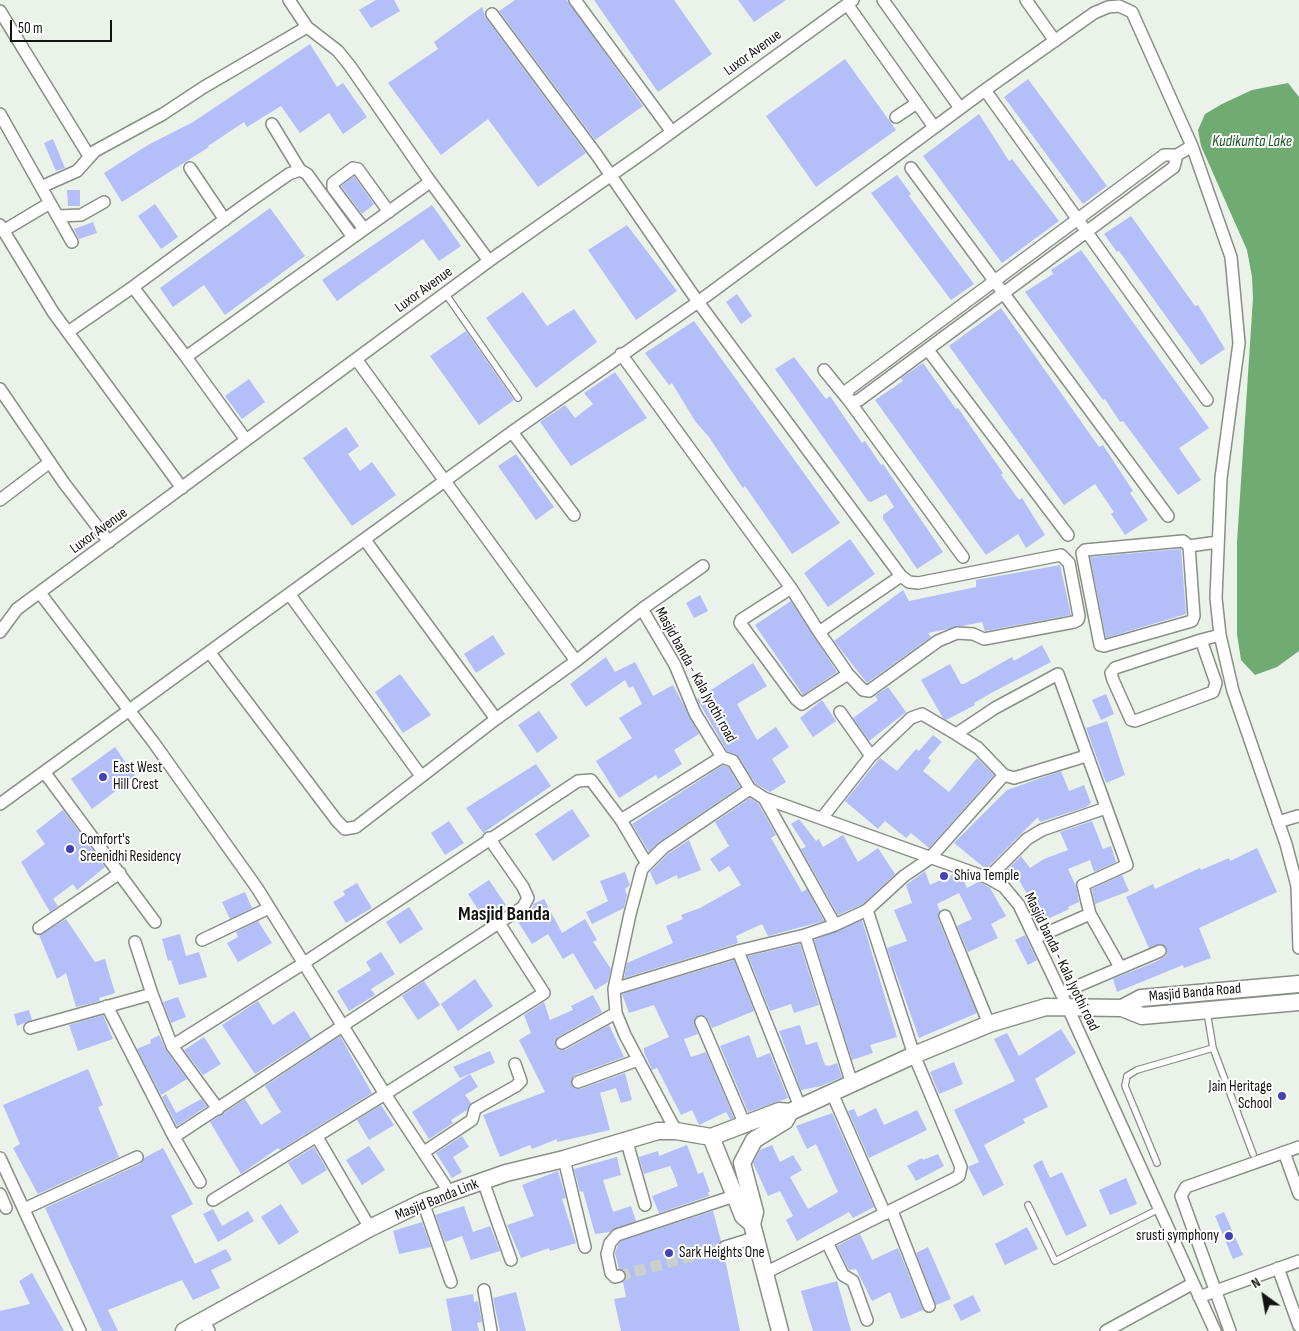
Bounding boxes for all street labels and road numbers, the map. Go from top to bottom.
street label: Luxor Avenue [721,26,785,80]
street label: Luxor Avenue [392,263,456,317]
street label: Luxor Avenue [67,504,131,558]
street label: Masjid banda - Kala Jyothi road [650,604,740,746]
street label: Masjid banda - Kala Jyothi road [1020,890,1102,1034]
street label: Masjid Banda Road [1148,980,1242,1006]
street label: Masjid Banda Link [393,1175,481,1225]

